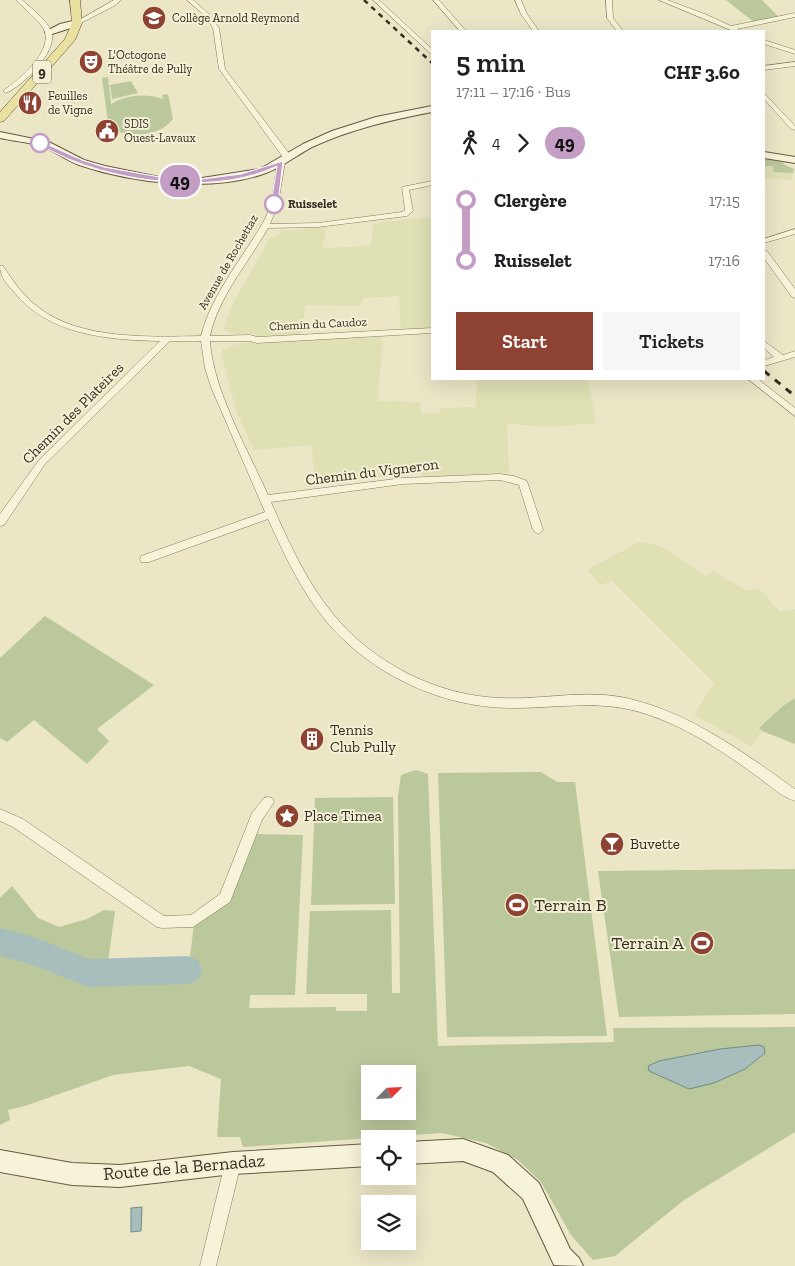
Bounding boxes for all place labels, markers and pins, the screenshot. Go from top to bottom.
school or university icon: Collège Arnold Reymond [141,5,167,31]
place label: Collège Arnold Reymond [172,11,300,25]
place label: L'Octogone Théâtre de Pully [108,48,193,76]
theatre icon: L'Octogone Théâtre de Pully [78,49,104,75]
place label: Feuilles de Vigne [48,89,93,117]
restaurant icon: Feuilles de Vigne [17,90,43,116]
place label: SDIS Ouest-Lavaux [124,117,196,145]
public building icon: SDIS Ouest-Lavaux [94,118,120,144]
unlabelled marker [30,133,50,153]
marker: Ruisselet [264,194,284,214]
place label: Ruisselet [288,197,337,211]
place label: Tennis Club Pully [330,721,396,756]
building icon: Tennis Club Pully [299,726,325,752]
place icon: Place Timea [274,803,300,829]
place label: Place Timea [304,807,382,825]
bar icon: Buvette [599,831,625,857]
place label: Buvette [630,835,680,853]
sports icon: Terrain B [504,892,530,918]
place label: Terrain B [534,894,607,916]
sports icon: Terrain A [689,930,715,956]
place label: Terrain A [611,932,684,954]

